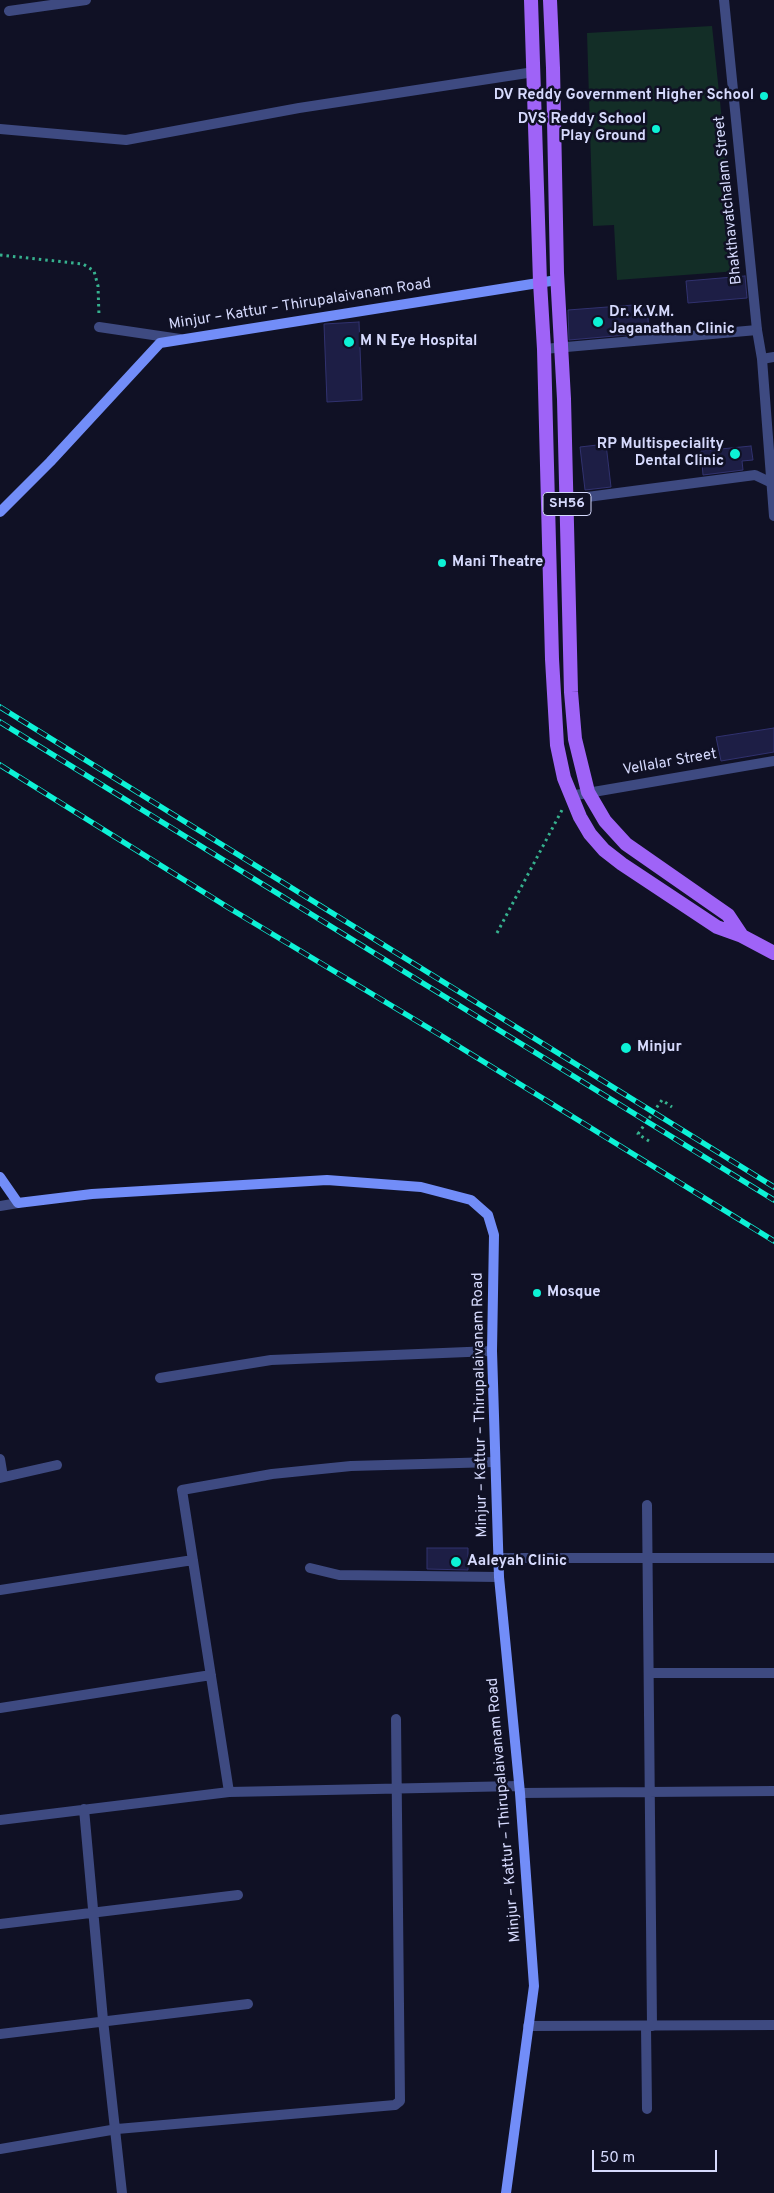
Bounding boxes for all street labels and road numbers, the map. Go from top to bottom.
street label: Bhakthavatchalam Street [711,115,747,285]
street label: Minjur – Kattur – Thirupalaivanam Road [168,275,432,335]
road number: SH56 [543,492,591,516]
street label: Vellalar Street [622,746,718,780]
street label: Minjur – Kattur – Thirupalaivanam Road [470,1272,492,1538]
street label: Minjur – Kattur – Thirupalaivanam Road [484,1677,526,1943]

